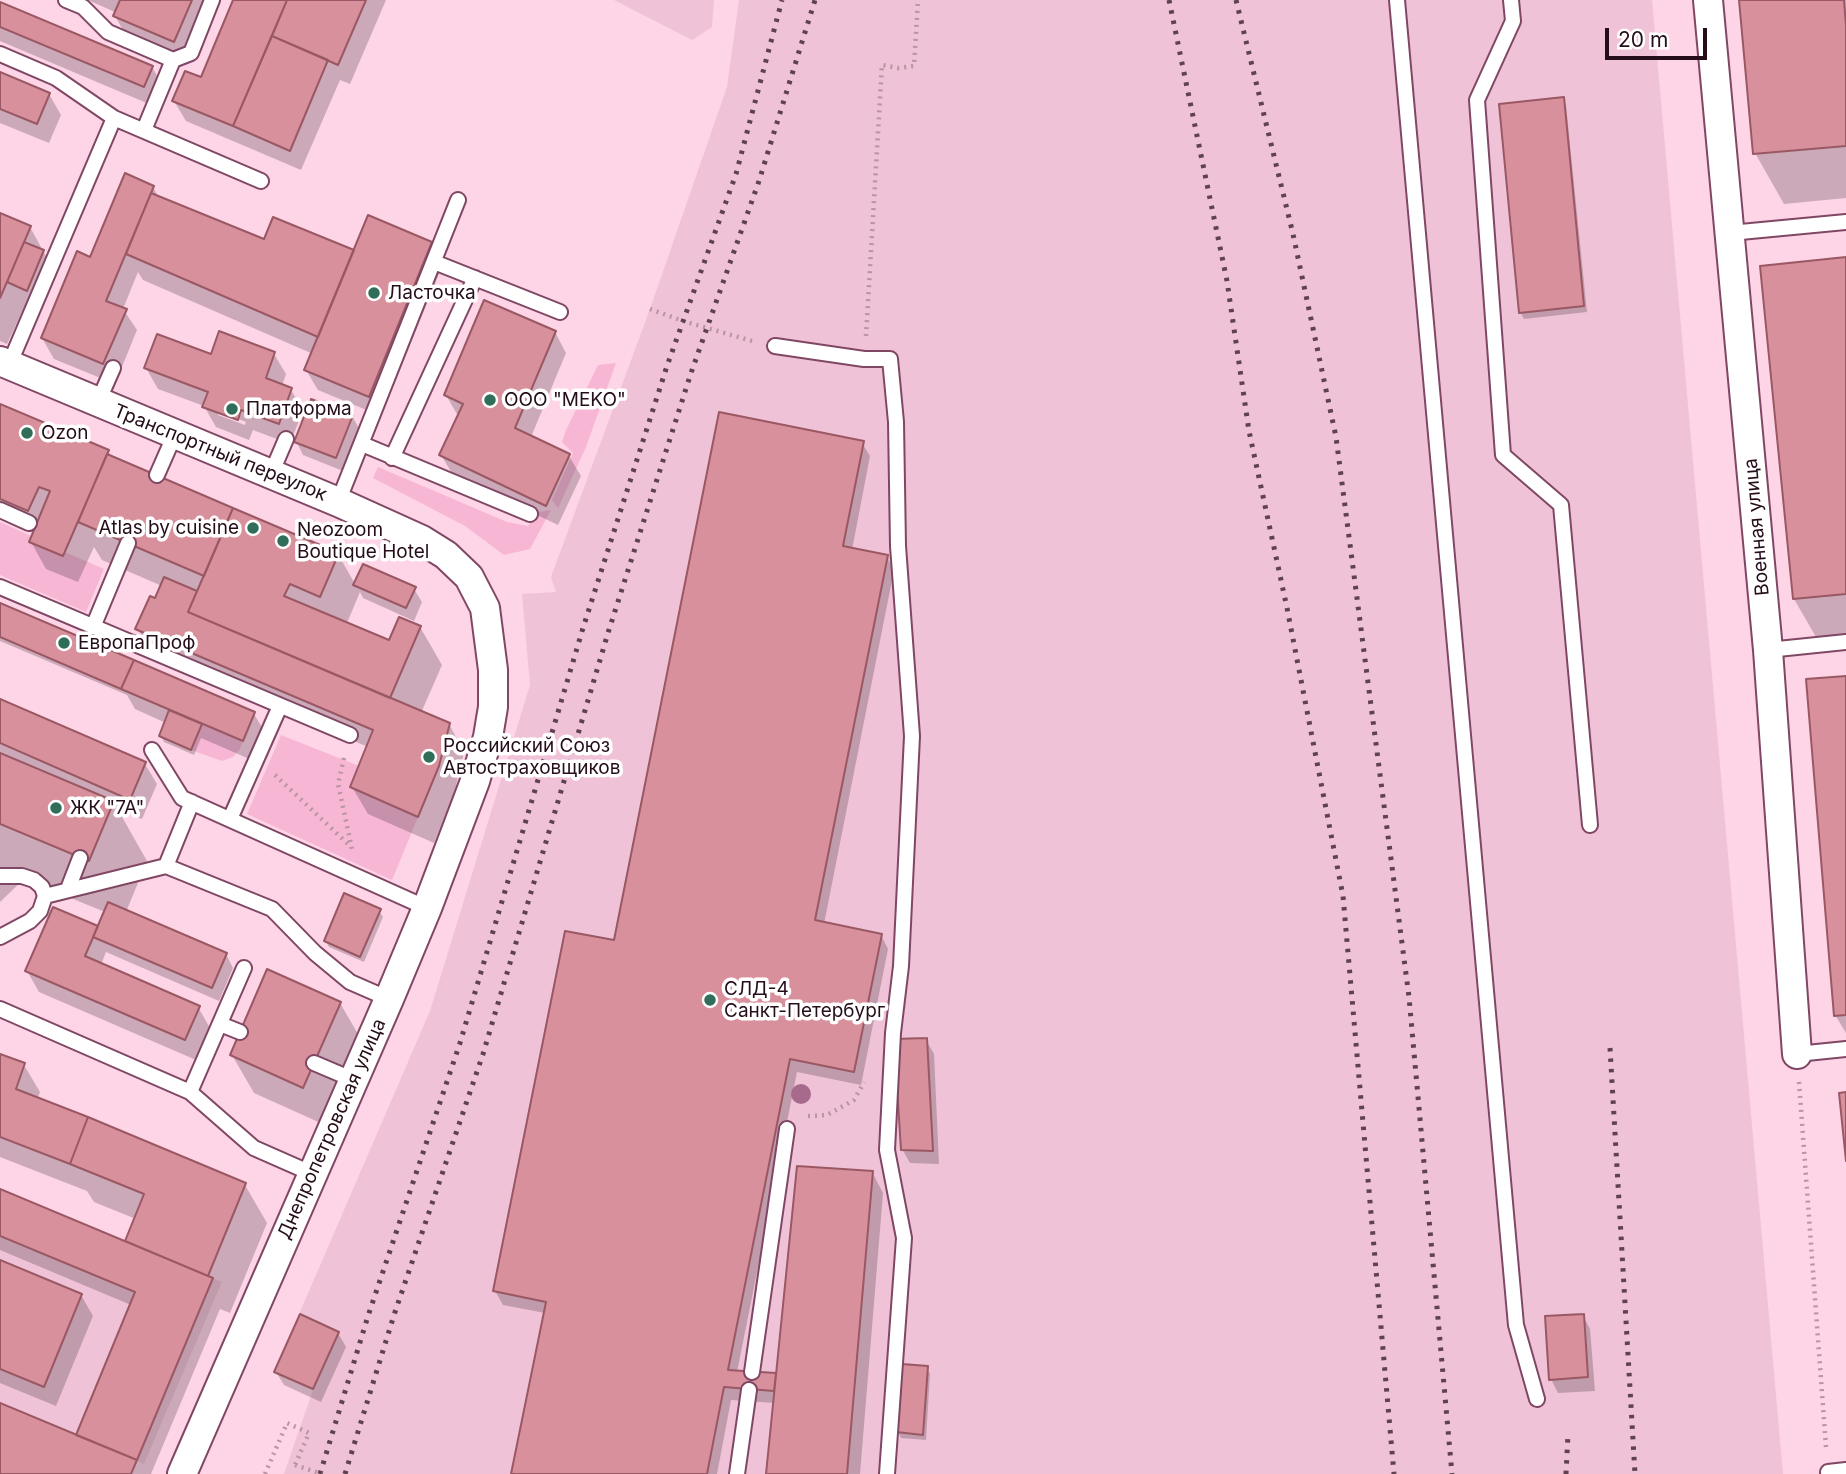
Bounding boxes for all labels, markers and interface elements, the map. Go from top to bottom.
scale bar [1608,14,1710,58]
text: 20 m [1618,27,1668,52]
place label: Ласточка [388,282,476,304]
marker: Ласточка [366,285,382,301]
place label: OOO "MEKO" [504,389,626,411]
marker: OOO "MEKO" [482,392,498,408]
place label: Платформа [246,398,352,420]
street label: Транспортный переулок [110,400,330,506]
marker: Платформа [224,401,240,417]
place label: Ozon [41,422,88,444]
marker: Ozon [19,425,35,441]
street label: Военная улица [1740,457,1774,597]
place label: Atlas by cuisine [98,517,239,539]
place label: Neozoom Boutique Hotel [297,519,429,563]
marker: Atlas by cuisine [245,520,261,536]
marker: Neozoom Boutique Hotel [275,533,291,549]
place label: ЕвропаПроф [78,632,195,654]
marker: ЕвропаПроф [56,635,72,651]
place label: Российский Союз Автостраховщиков [443,735,620,779]
marker: Российский Союз Автостраховщиков [421,749,437,765]
place label: ЖК "7А" [70,797,144,819]
marker: ЖК "7А" [48,800,64,816]
place label: СЛД-4 Санкт-Петербург [724,978,885,1022]
marker: СЛД-4 Санкт-Петербург [702,992,718,1008]
street label: Днепропетровская улица [273,1015,391,1243]

